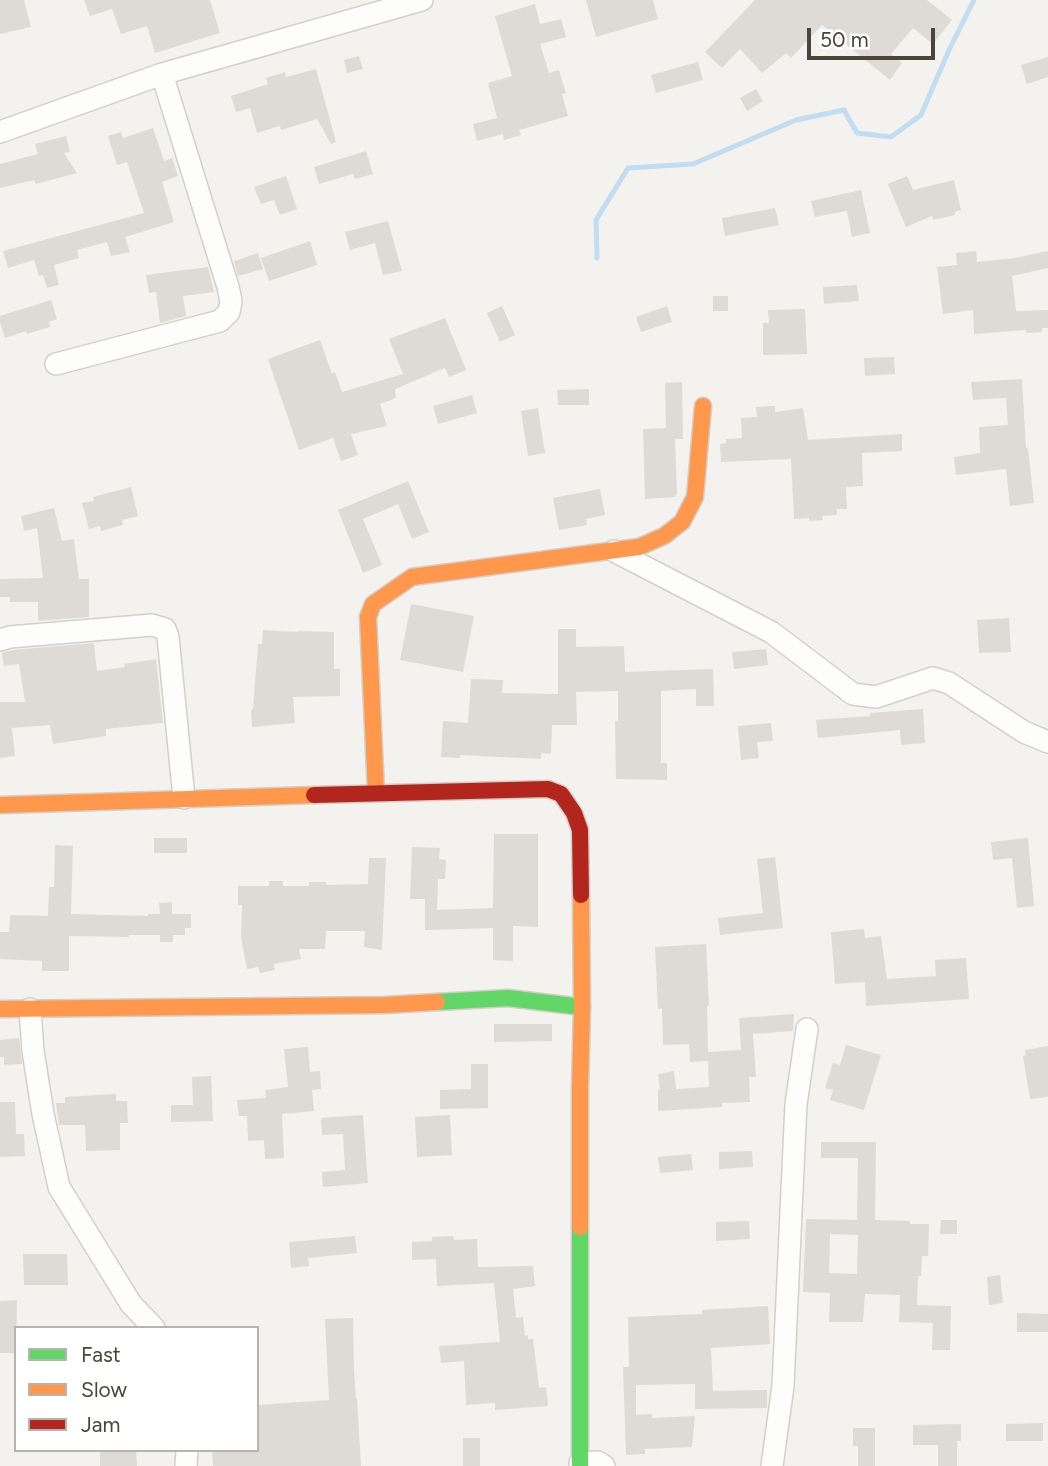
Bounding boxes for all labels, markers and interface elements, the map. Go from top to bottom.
scale bar [810,14,938,58]
text: 50 m [820,27,869,52]
legend [14,1326,259,1452]
text: Fast [81,1342,121,1367]
text: Slow [81,1377,127,1402]
text: Jam [81,1412,120,1437]

